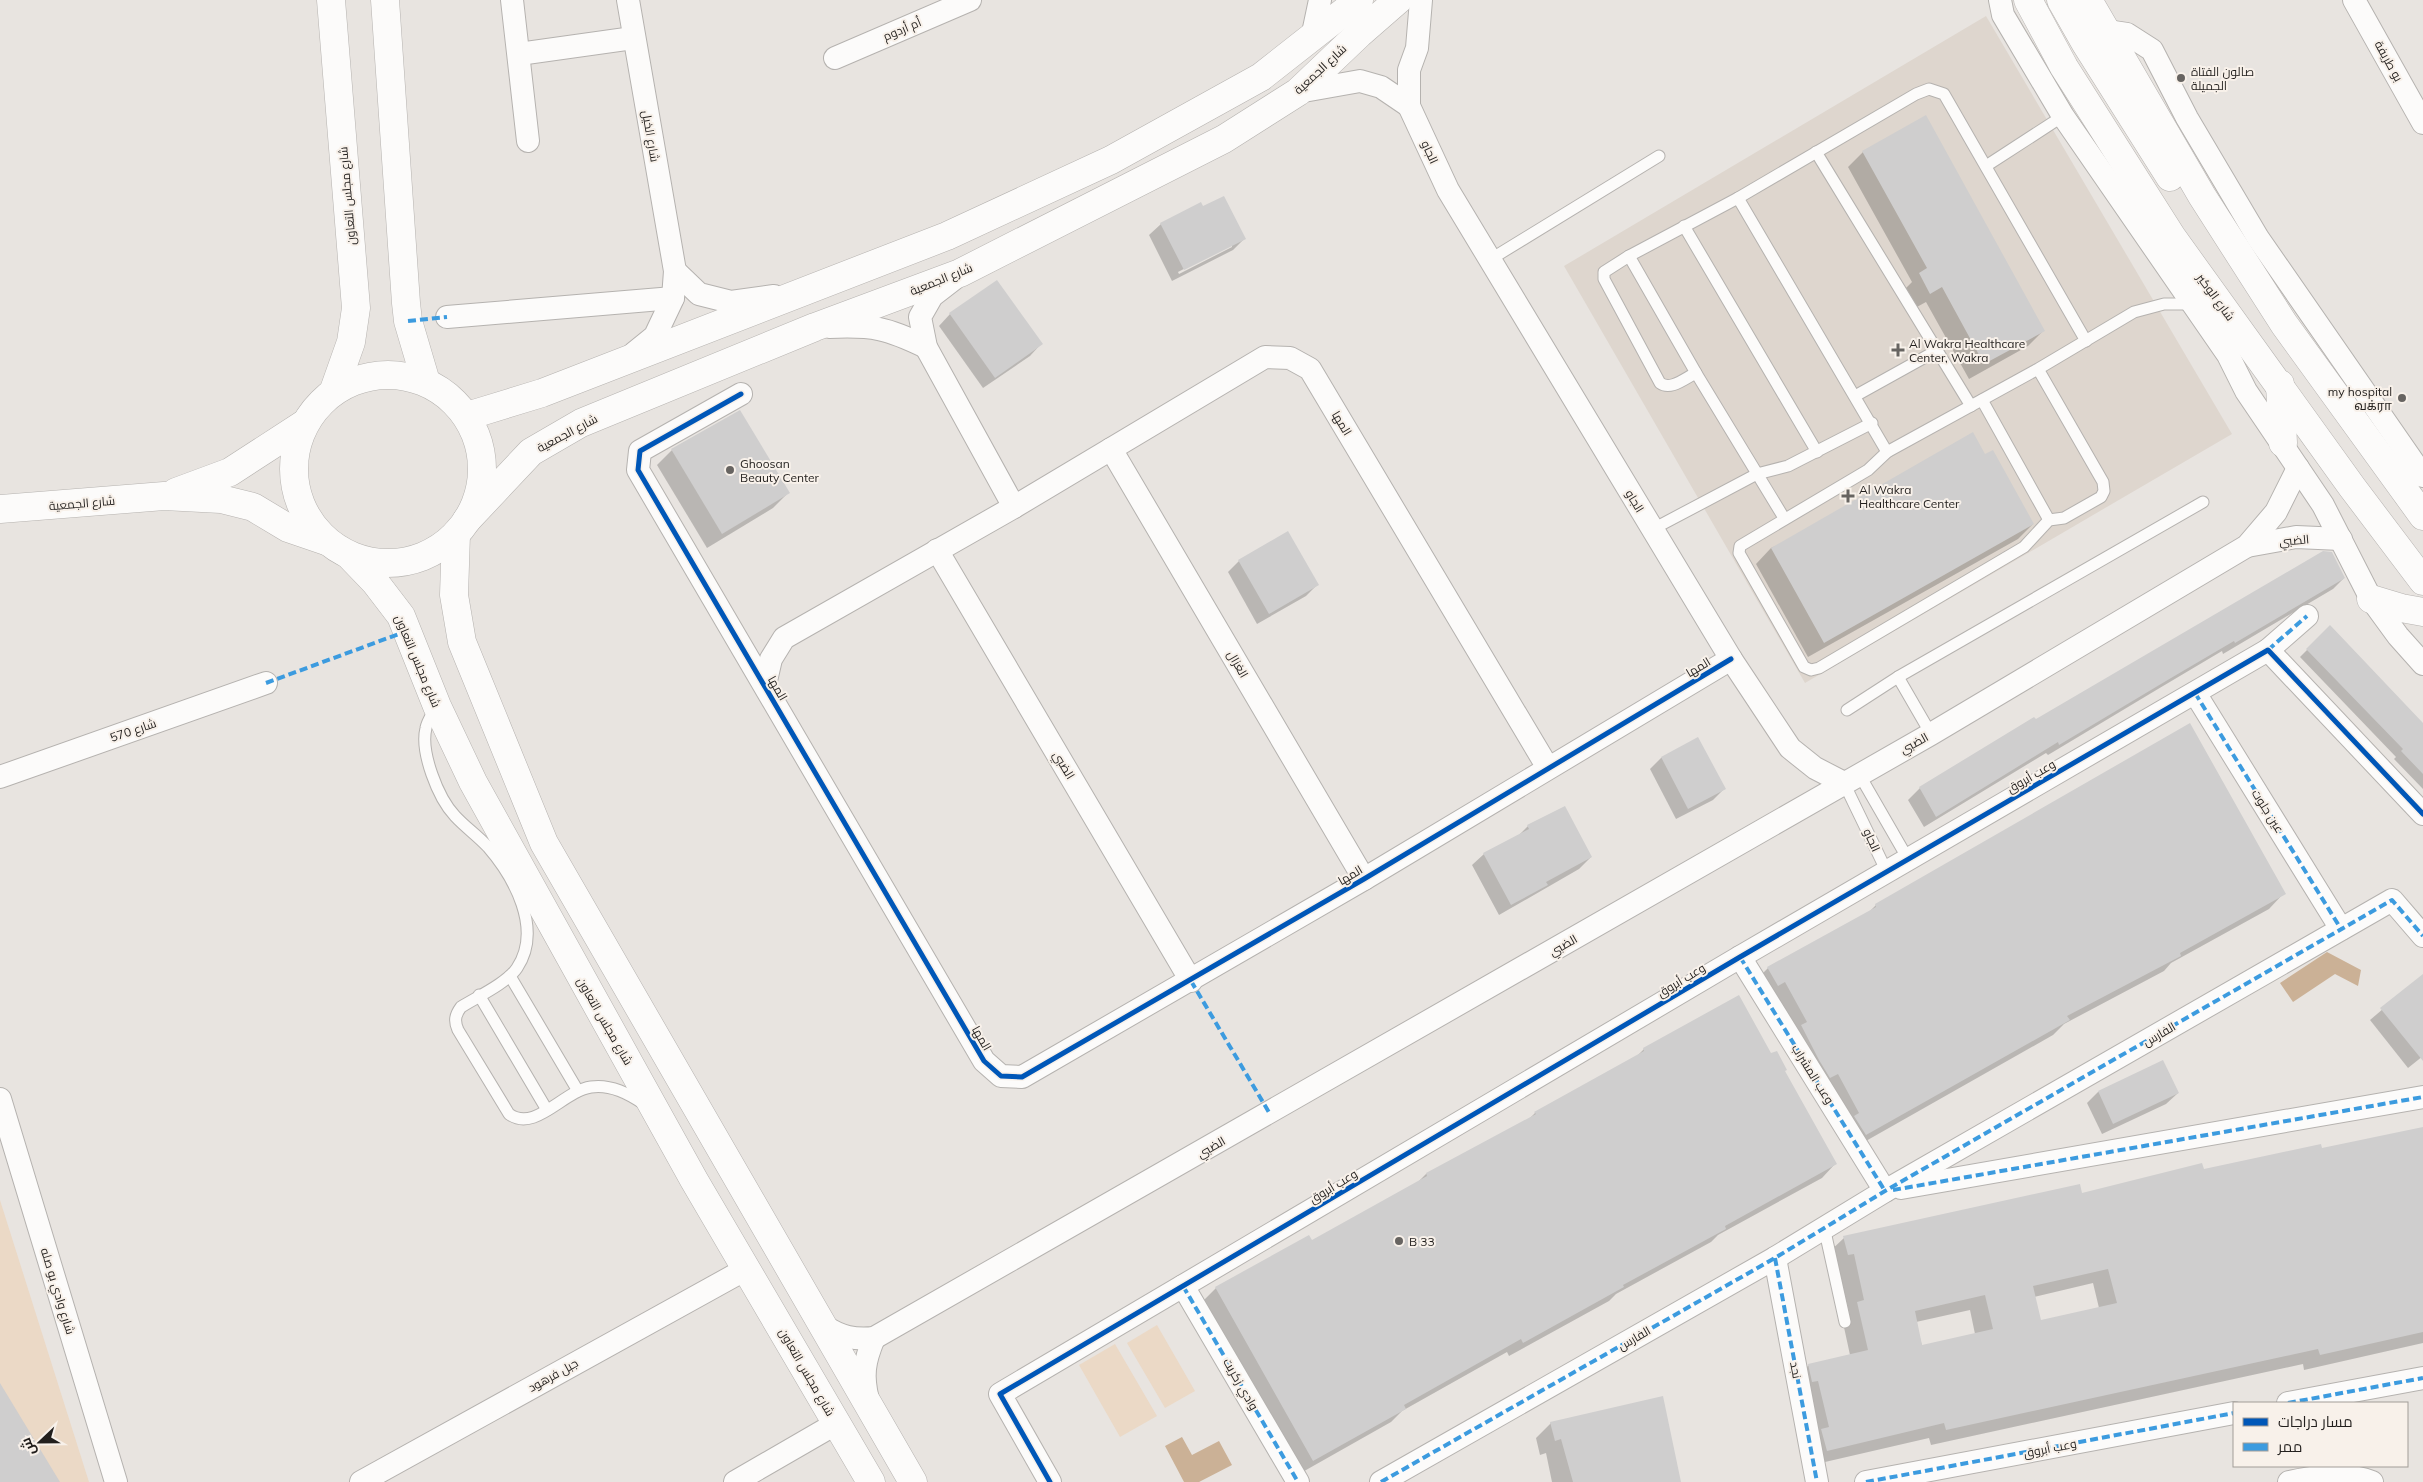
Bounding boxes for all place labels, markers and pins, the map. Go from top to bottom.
place label: صالون الفتاة الجميلة [2191,64,2254,93]
marker: صالون الفتاة الجميلة [2175,72,2187,84]
place label: Al Wakra Healthcare Center, Wakra [1909,336,2025,365]
marker: Al Wakra Healthcare Center, Wakra [1891,343,1905,357]
place label: my hospital வக்ரா [2328,384,2392,413]
marker: my hospital வக்ரா [2396,392,2408,404]
place label: Ghoosan Beauty Center [740,456,820,485]
marker: Ghoosan Beauty Center [724,464,736,476]
place label: Al Wakra Healthcare Center [1859,482,1960,511]
marker: Al Wakra Healthcare Center [1841,489,1855,503]
place label: B 33 [1409,1234,1435,1249]
marker: B 33 [1393,1235,1405,1247]

